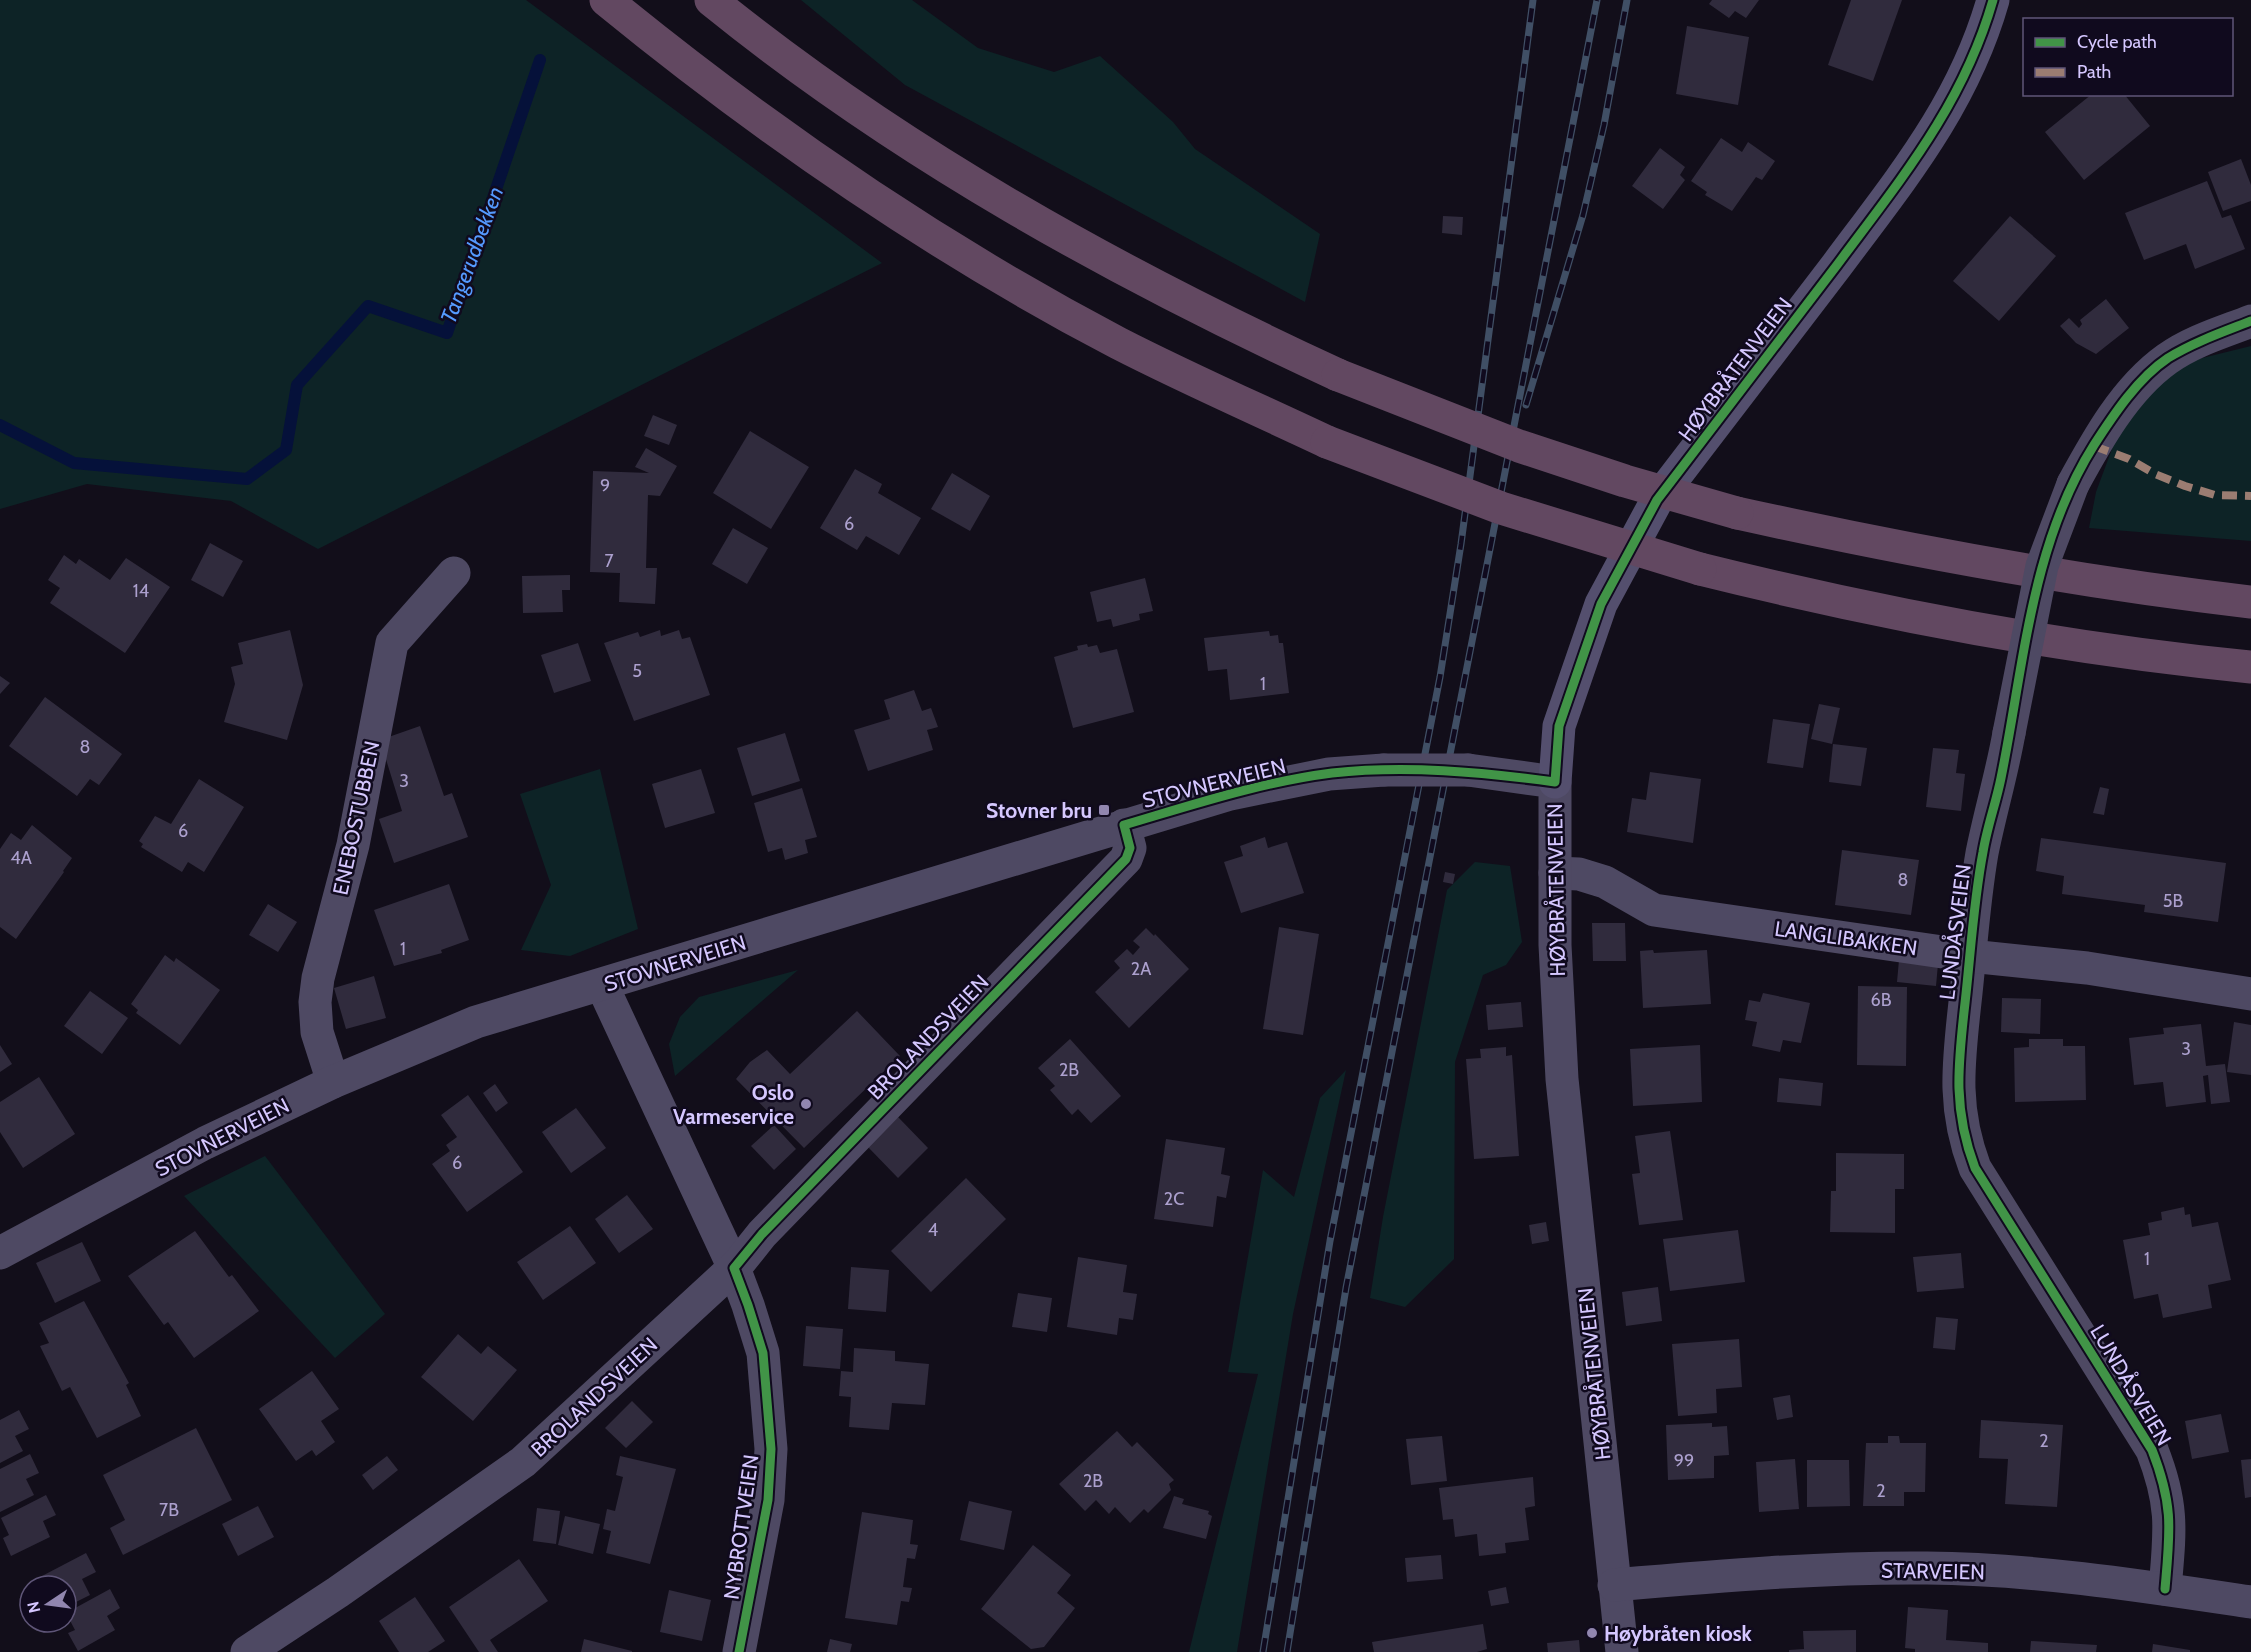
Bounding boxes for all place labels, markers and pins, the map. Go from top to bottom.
place label: Stovner bru [986,798,1092,823]
marker: Stovner bru [1097,803,1111,817]
place label: Oslo Varmeservice [673,1080,794,1129]
marker: Oslo Varmeservice [799,1097,813,1111]
place label: Høybråten kiosk [1604,1621,1753,1646]
marker: Høybråten kiosk [1585,1626,1599,1640]

